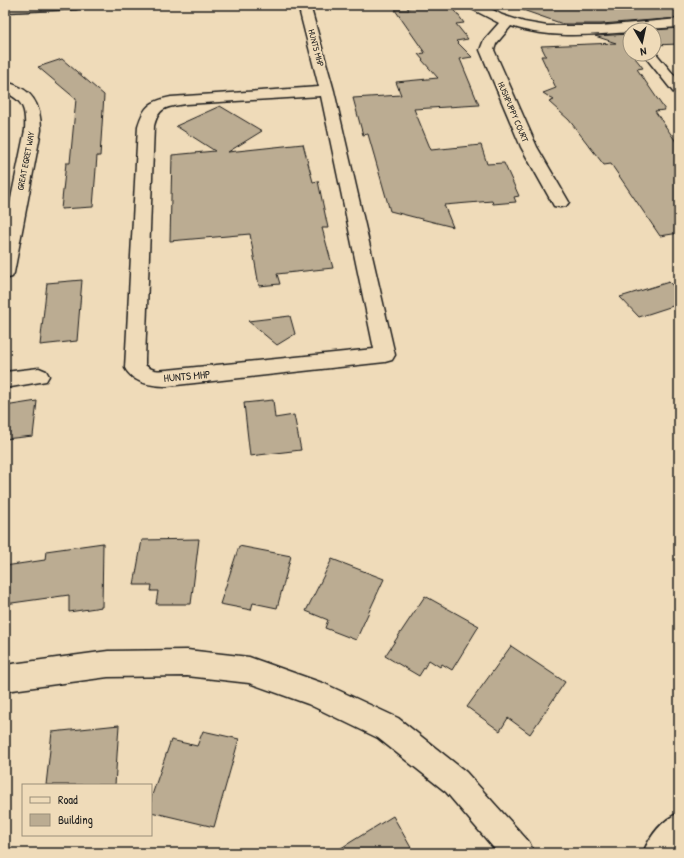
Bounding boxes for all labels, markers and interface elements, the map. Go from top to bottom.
north arrow [622,22,662,62]
street label: HUNTS MHP [305,28,327,68]
text: N [639,45,648,59]
street label: HUSHPUPPY COURT [495,80,531,145]
street label: GREAT EGRET WAY [14,131,38,191]
street label: HUNTS MHP [163,367,211,385]
legend [22,784,152,836]
text: Road [58,791,78,808]
text: Building [58,811,93,828]

